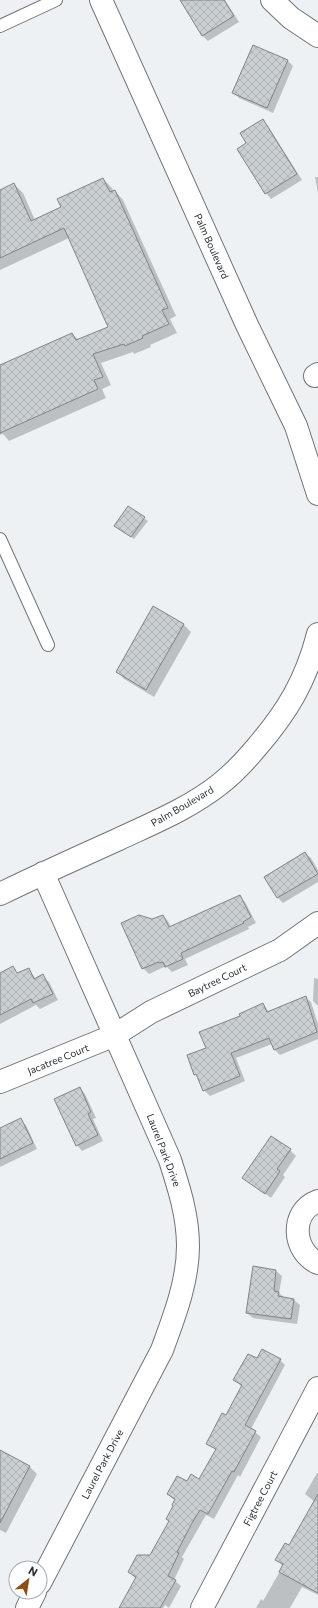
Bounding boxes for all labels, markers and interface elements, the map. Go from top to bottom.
street label: Palm Boulevard [192,211,232,281]
street label: Palm Boulevard [149,783,216,829]
street label: Baytree Court [186,961,248,999]
street label: Jacatree Court [26,1041,90,1077]
street label: Laurel Park Drive [145,1112,183,1188]
street label: Laurel Park Drive [79,1427,125,1501]
street label: Figtree Court [240,1468,280,1528]
north arrow [8,1560,48,1600]
text: N [26,1563,40,1579]

